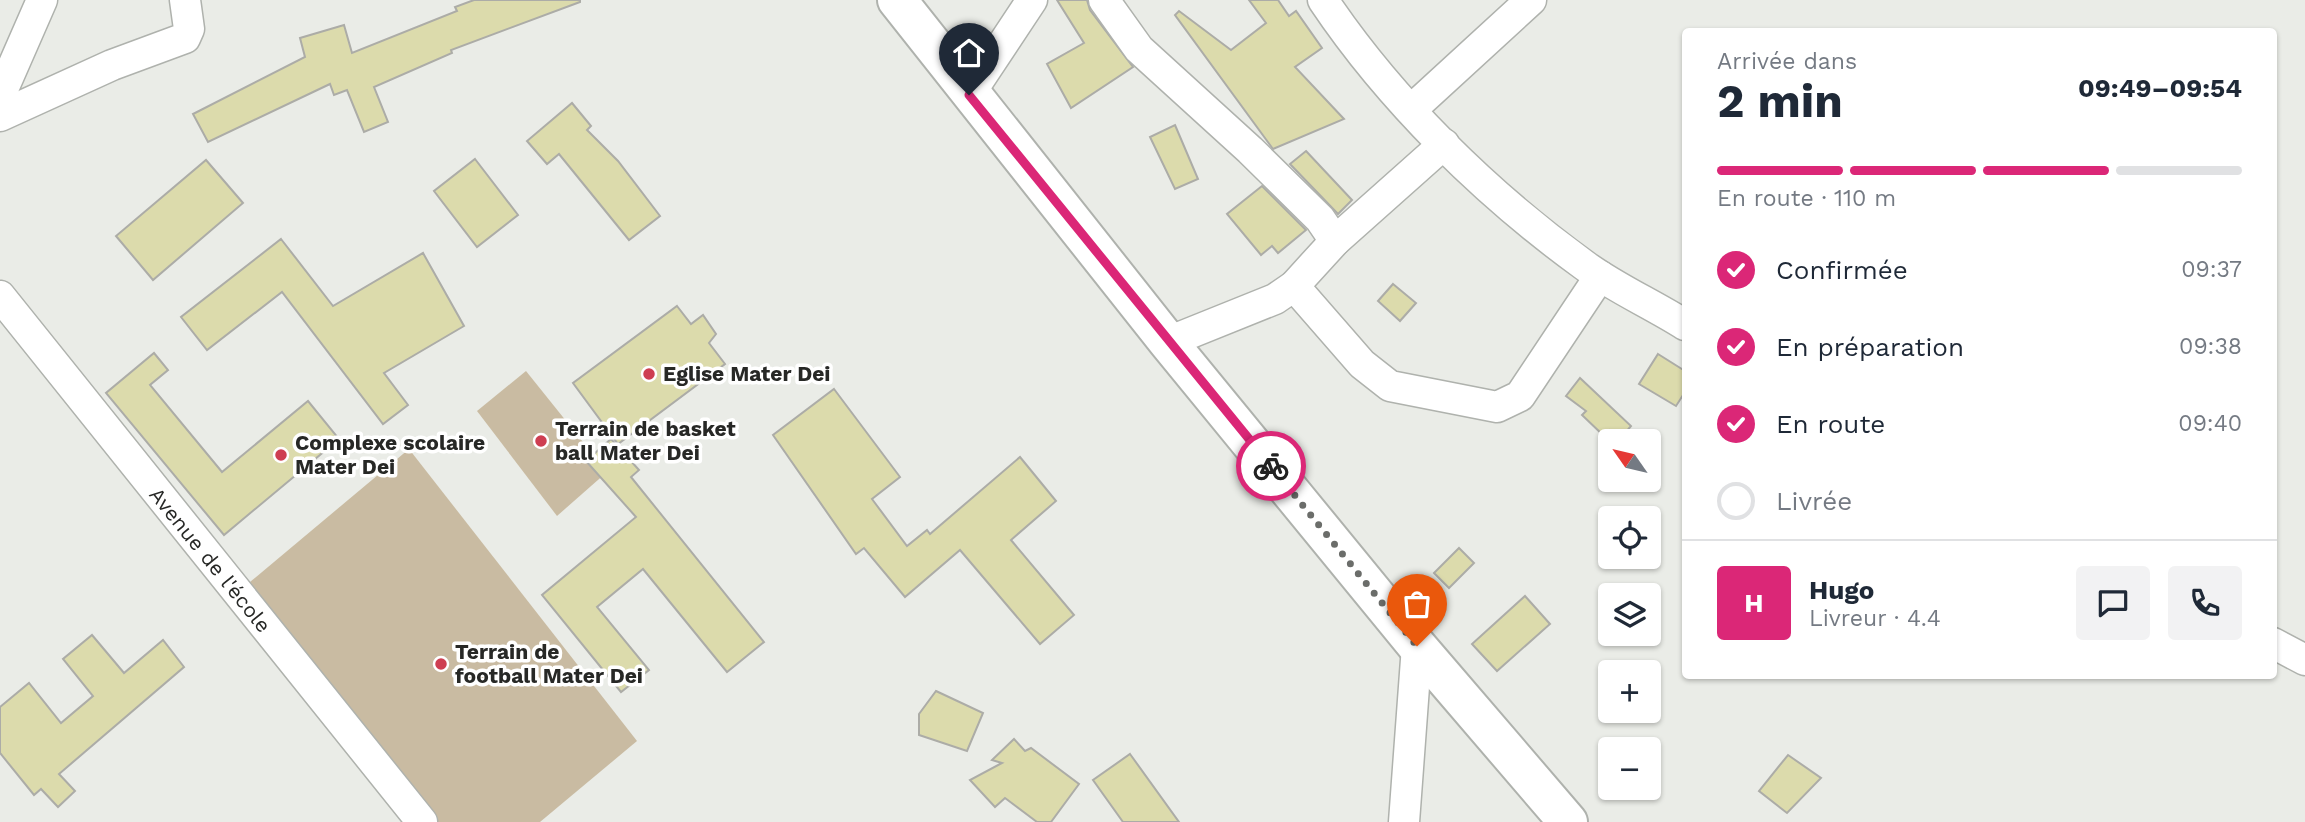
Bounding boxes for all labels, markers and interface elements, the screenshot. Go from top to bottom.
pin [939,23,999,95]
icon: home [950,34,988,72]
text: Arrivée dans [1717,48,1857,75]
text: 09:49–09:54 [2078,73,2242,103]
text: 2 min [1717,74,1843,128]
text: En route · 110 m [1717,185,1896,212]
icon: check [1717,251,1755,289]
text: Confirmée [1776,255,1908,285]
text: 09:37 [2181,256,2242,283]
icon: check [1717,328,1755,366]
text: En préparation [1776,332,1964,362]
text: 09:38 [2179,333,2242,360]
place label: Eglise Mater Dei [663,361,830,386]
marker: Eglise Mater Dei [641,366,657,382]
icon: check [1717,405,1755,443]
text: En route [1776,409,1885,439]
text: 09:40 [2178,410,2242,437]
place label: Terrain de basket ball Mater Dei [555,416,736,465]
north arrow [1598,429,1661,492]
map controls [1598,429,1661,800]
place label: Complexe scolaire Mater Dei [295,430,485,479]
courier [1236,431,1306,501]
marker: Terrain de basket ball Mater Dei [533,433,549,449]
marker: Complexe scolaire Mater Dei [273,447,289,463]
icon: bike [1252,447,1290,485]
street label: Avenue de l'école [144,482,277,637]
text: Livrée [1776,486,1852,516]
button: locate [1598,506,1661,569]
button: chat [2076,566,2150,640]
button: phone [2168,566,2242,640]
pin [1387,574,1447,646]
text: Hugo [1809,575,1874,605]
button: layers [1598,583,1661,646]
icon: bag [1398,585,1436,623]
text: H [1744,588,1764,618]
text: Livreur · 4.4 [1809,605,1941,632]
place label: Terrain de football Mater Dei [455,639,643,688]
marker: Terrain de football Mater Dei [433,656,449,672]
button: + [1598,660,1661,723]
button: − [1598,737,1661,800]

